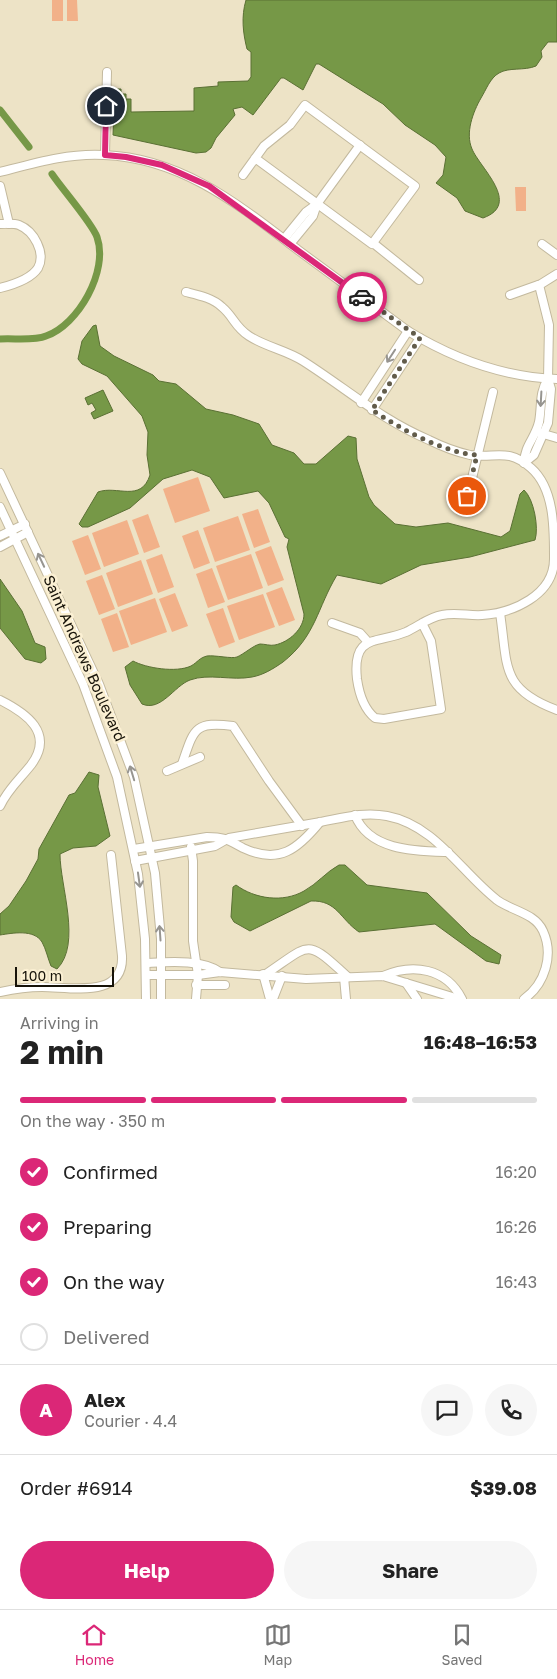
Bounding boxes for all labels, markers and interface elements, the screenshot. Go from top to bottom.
pin [85,85,127,127]
icon: home [92,92,120,120]
courier [337,272,387,322]
icon: car [348,283,376,311]
one-way arrow [386,349,396,363]
one-way arrow [536,390,546,407]
pin [446,475,488,517]
icon: bag [453,482,481,510]
one-way arrow [36,553,45,568]
street label: Saint Andrews Boulevard [40,572,130,744]
one-way arrow [127,765,137,781]
one-way arrow [134,871,144,887]
one-way arrow [156,925,165,941]
scale bar [15,964,114,987]
text: 100 m [22,967,62,984]
text: Arriving in [20,1013,99,1033]
text: 16:48–16:53 [424,1030,537,1053]
text: 2 min [20,1033,104,1071]
text: On the way · 350 m [20,1111,165,1131]
icon: check [20,1158,48,1186]
text: Confirmed [63,1160,158,1183]
text: 16:20 [496,1162,537,1182]
icon: check [20,1213,48,1241]
text: Preparing [63,1215,152,1238]
text: 16:26 [496,1217,537,1237]
icon: check [20,1268,48,1296]
text: On the way [63,1270,165,1293]
text: 16:43 [496,1272,537,1292]
text: Delivered [63,1325,150,1348]
button: chat [421,1384,473,1436]
button: phone [485,1384,537,1436]
text: Alex [84,1388,125,1411]
text: A [39,1398,53,1421]
text: Courier · 4.4 [84,1411,177,1431]
text: Order #6914 [20,1476,133,1499]
text: $39.08 [470,1476,537,1499]
button: Help [20,1541,274,1599]
button: Share [284,1541,537,1599]
tab: Home [75,1621,114,1668]
tab: Map [264,1621,292,1668]
tab: Saved [441,1621,482,1668]

